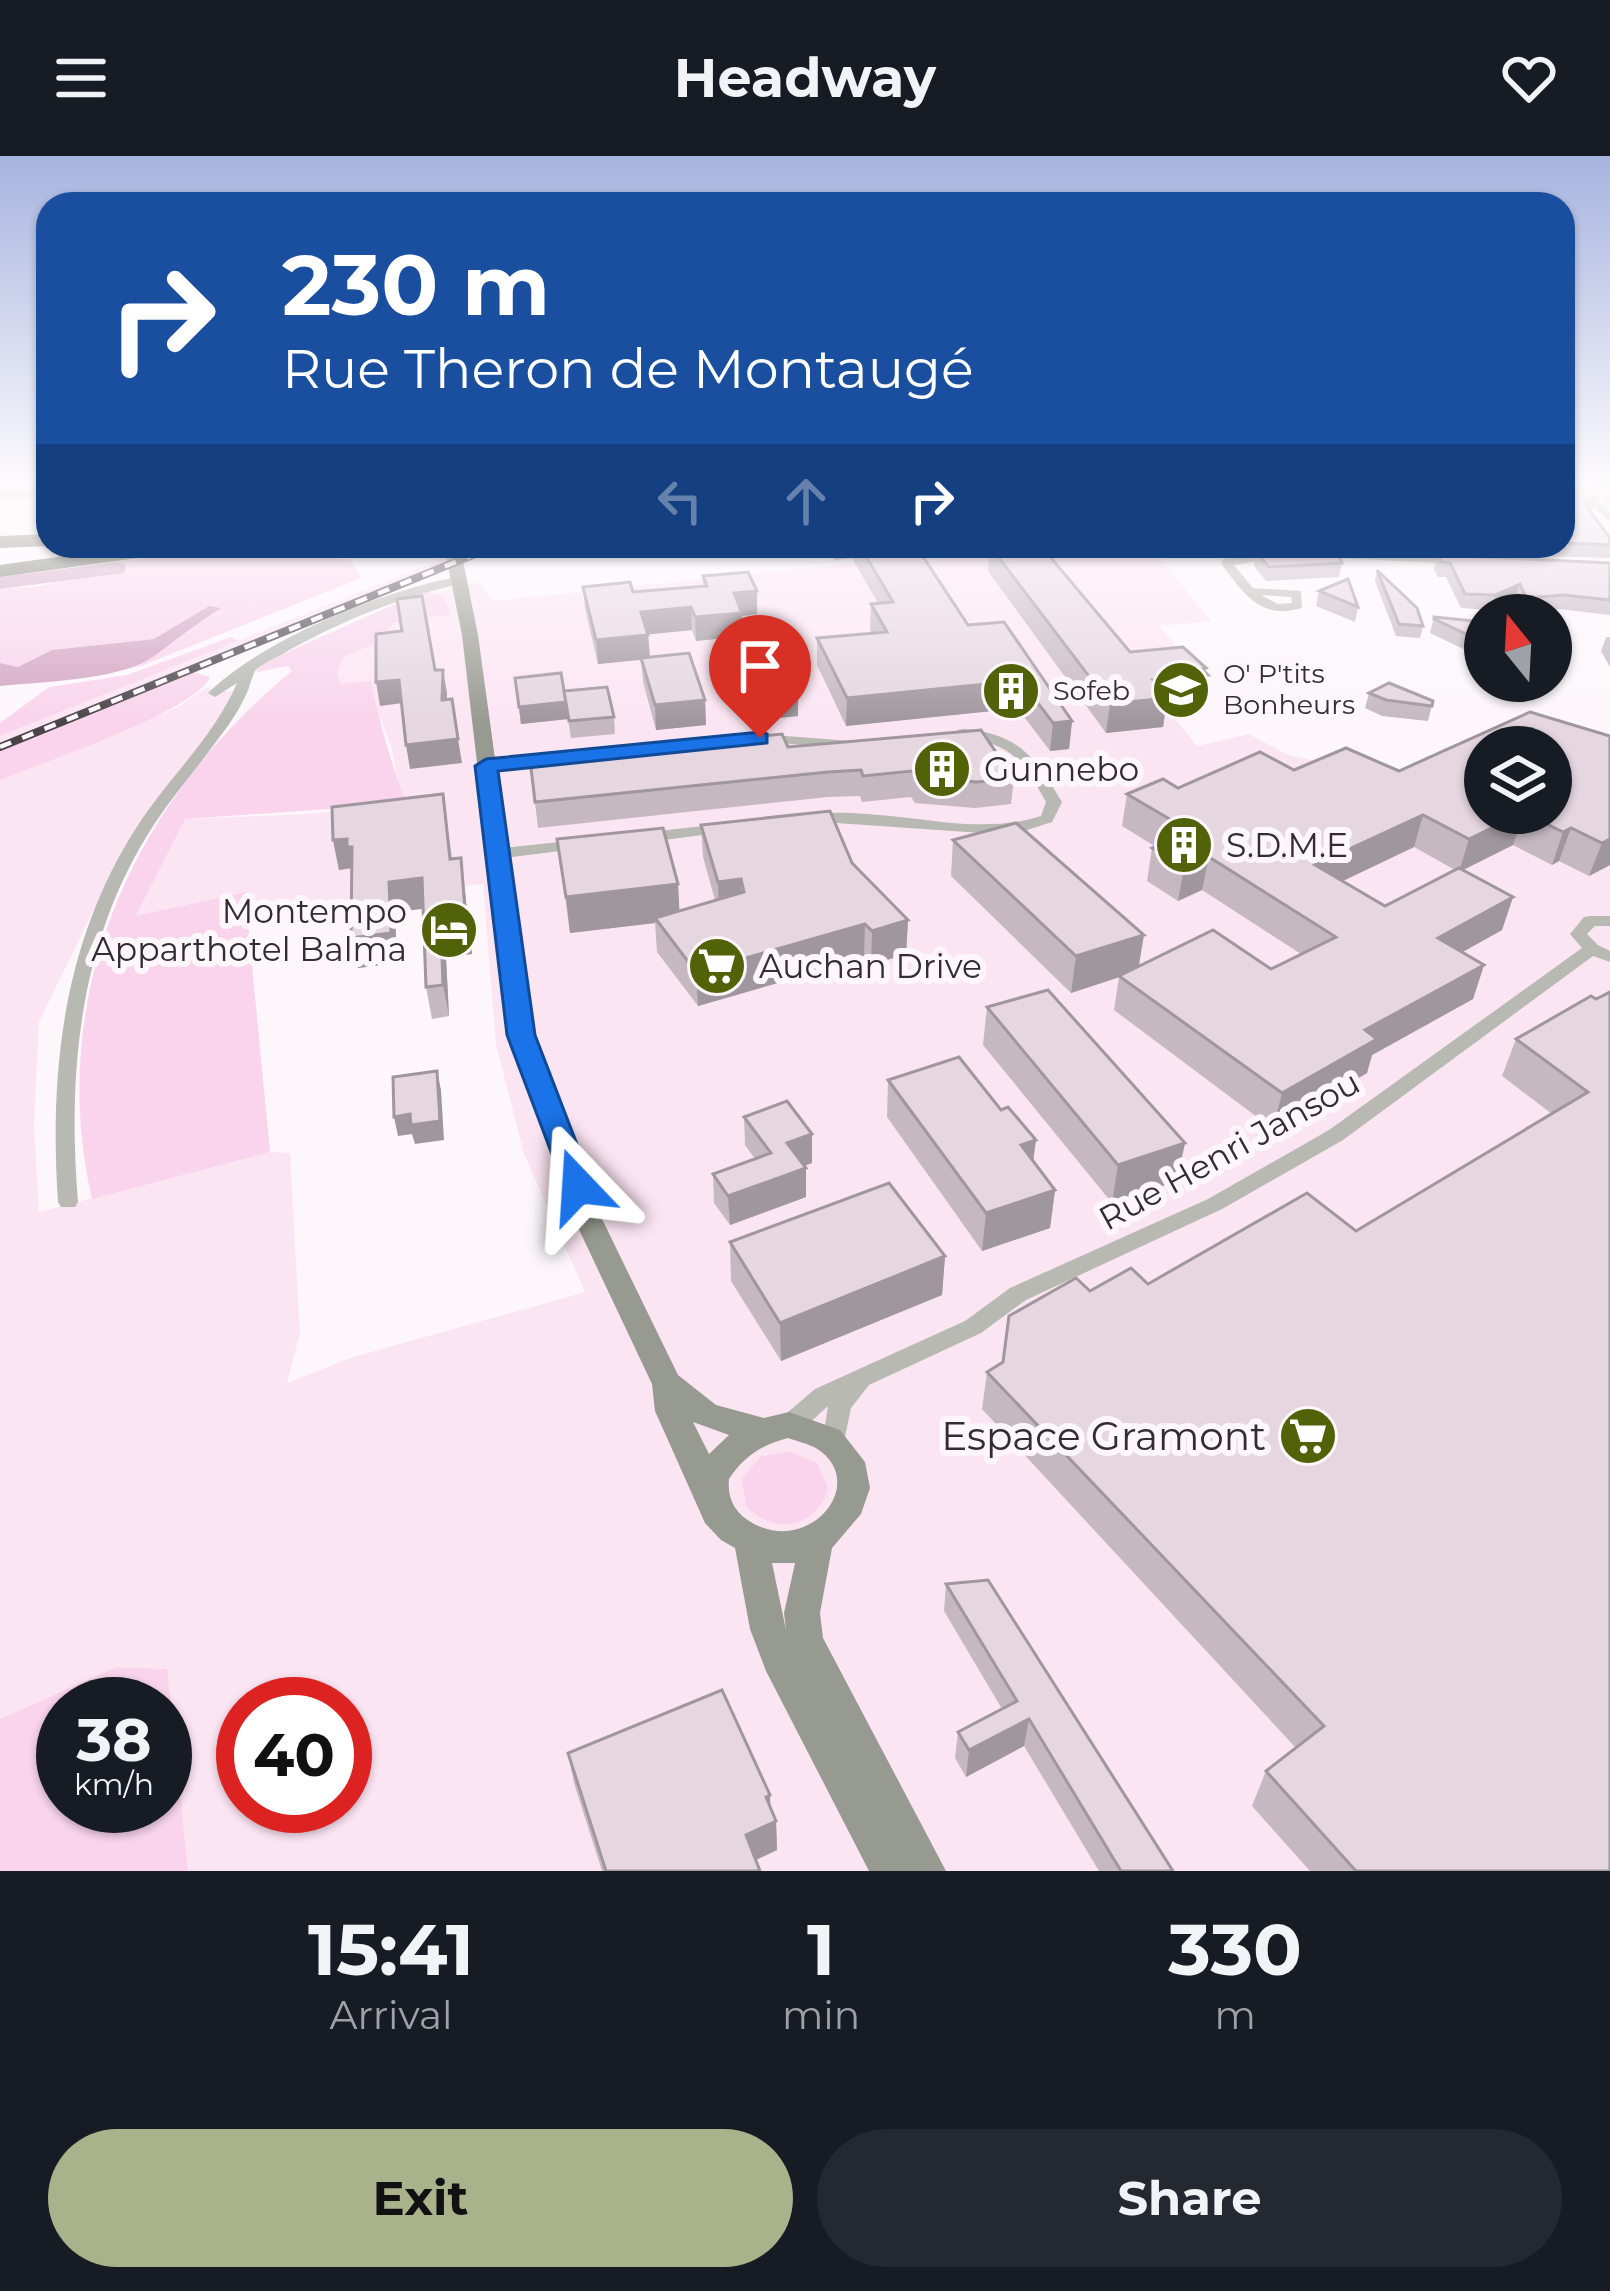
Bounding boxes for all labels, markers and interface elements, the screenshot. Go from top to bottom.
icon: menu [48,45,114,111]
text: Headway [674,45,936,111]
icon: heart [1496,45,1562,111]
text: 230 m [282,234,550,336]
icon: right [84,240,240,396]
text: Rue Theron de Montaugé [282,336,974,402]
icon: left [647,468,713,534]
icon: ahead [773,468,839,534]
icon: right [899,468,965,534]
north arrow [1464,594,1572,702]
map controls [1464,594,1572,834]
pin [709,615,811,738]
icon: arrive [727,633,793,699]
place label: O' P'tits Bonheurs [1223,657,1355,721]
school or university icon: O' P'tits Bonheurs [1150,659,1212,721]
building icon: Sofeb [980,660,1042,722]
place label: Sofeb [1053,674,1130,707]
button: layers [1464,726,1572,834]
building icon: Gunnebo [911,738,973,800]
place label: Gunnebo [984,749,1139,789]
building icon: S.D.M.E [1153,814,1215,876]
place label: S.D.M.E [1226,825,1348,865]
place label: Montempo Apparthotel Balma [91,891,407,969]
hotel icon: Montempo Apparthotel Balma [418,899,480,961]
supermarket icon: Auchan Drive [686,935,748,997]
place label: Auchan Drive [759,946,982,986]
street label: Rue Henri Jansou [1092,1062,1366,1238]
position arrow [515,1123,641,1249]
supermarket icon: Espace Gramont [1277,1405,1339,1467]
place label: Espace Gramont [941,1412,1266,1460]
speed limit sign: 40 [216,1677,372,1833]
text: 38 [76,1703,152,1776]
text: km/h [74,1766,154,1803]
text: 15:41 [308,1905,474,1993]
text: 1 [807,1905,835,1993]
text: 330 [1168,1905,1302,1993]
text: Arrival [329,1991,452,2039]
text: min [782,1991,860,2039]
text: m [1214,1991,1256,2039]
button: Exit [48,2129,793,2267]
button: Share [817,2129,1562,2267]

